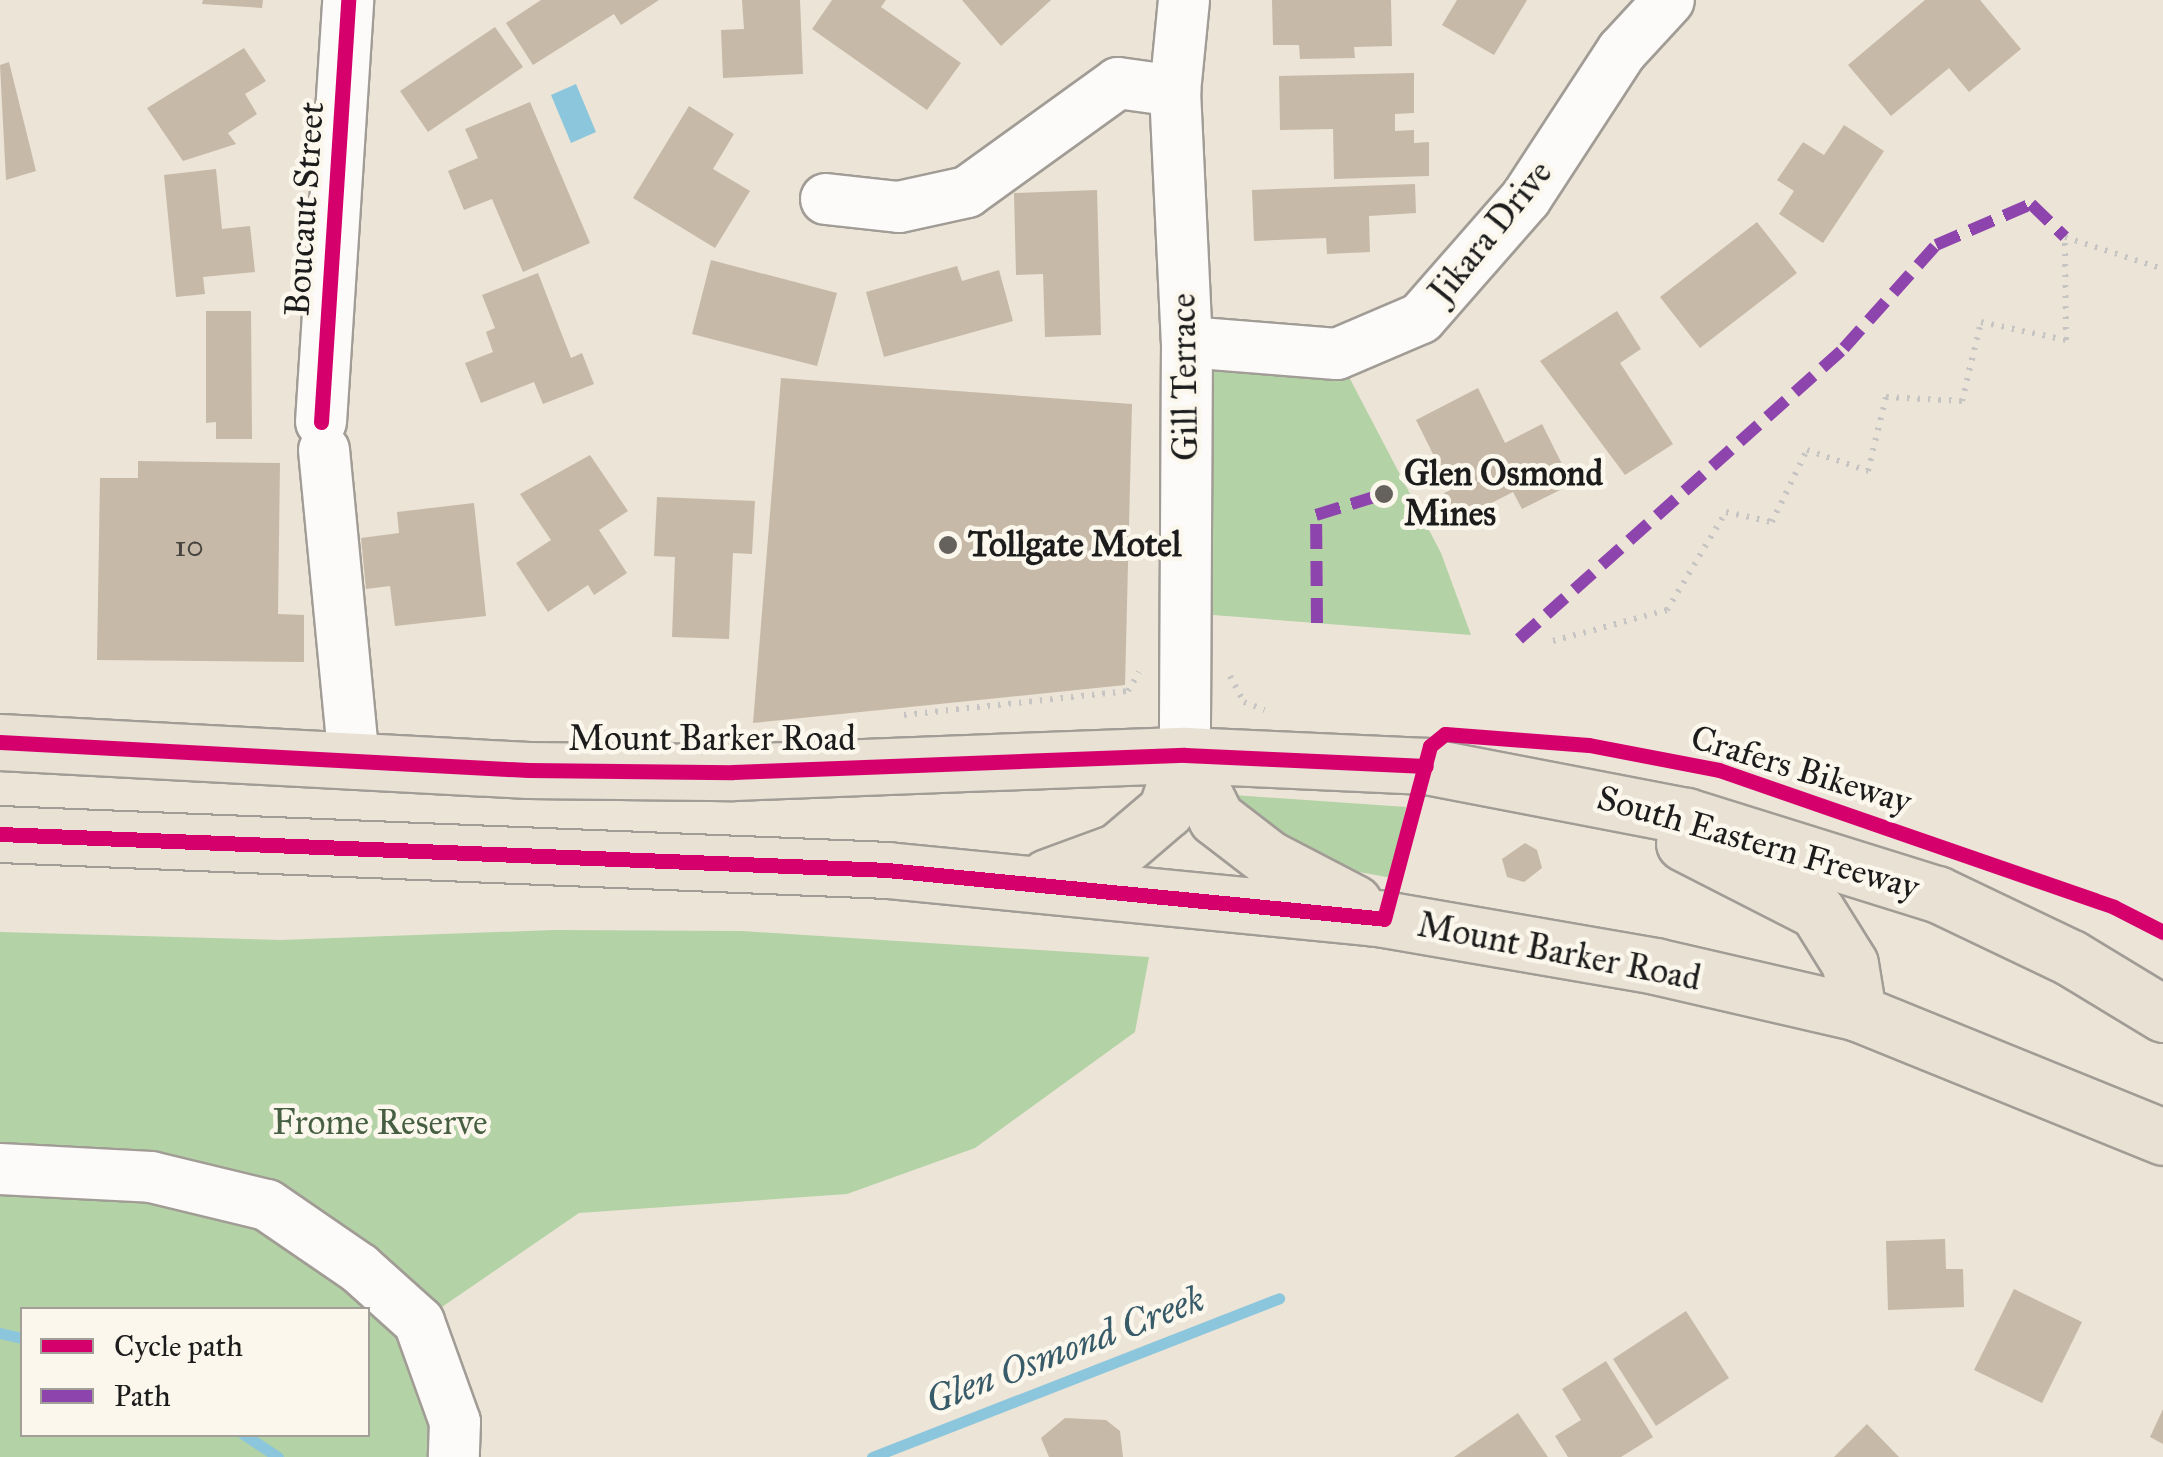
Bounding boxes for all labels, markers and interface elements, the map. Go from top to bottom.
street label: Boucaut Street [277,100,333,318]
street label: Jikara Drive [1421,152,1561,312]
street label: Gill Terrace [1163,293,1207,461]
place label: Glen Osmond Mines [1404,453,1603,535]
marker: Glen Osmond Mines [1373,483,1395,505]
place label: Tollgate Motel [968,524,1181,566]
house number: 10 [174,528,204,564]
marker: Tollgate Motel [937,534,959,556]
street label: Crafers Bikeway [1686,717,1916,823]
street label: Mount Barker Road [568,718,856,760]
street label: South Eastern Freeway [1592,777,1924,909]
street label: Mount Barker Road [1414,904,1704,1000]
park label: Frome Reserve [272,1102,488,1144]
water label: Glen Osmond Creek [919,1276,1211,1424]
legend [20,1307,370,1437]
text: Cycle path [114,1328,243,1364]
text: Path [114,1378,171,1414]

